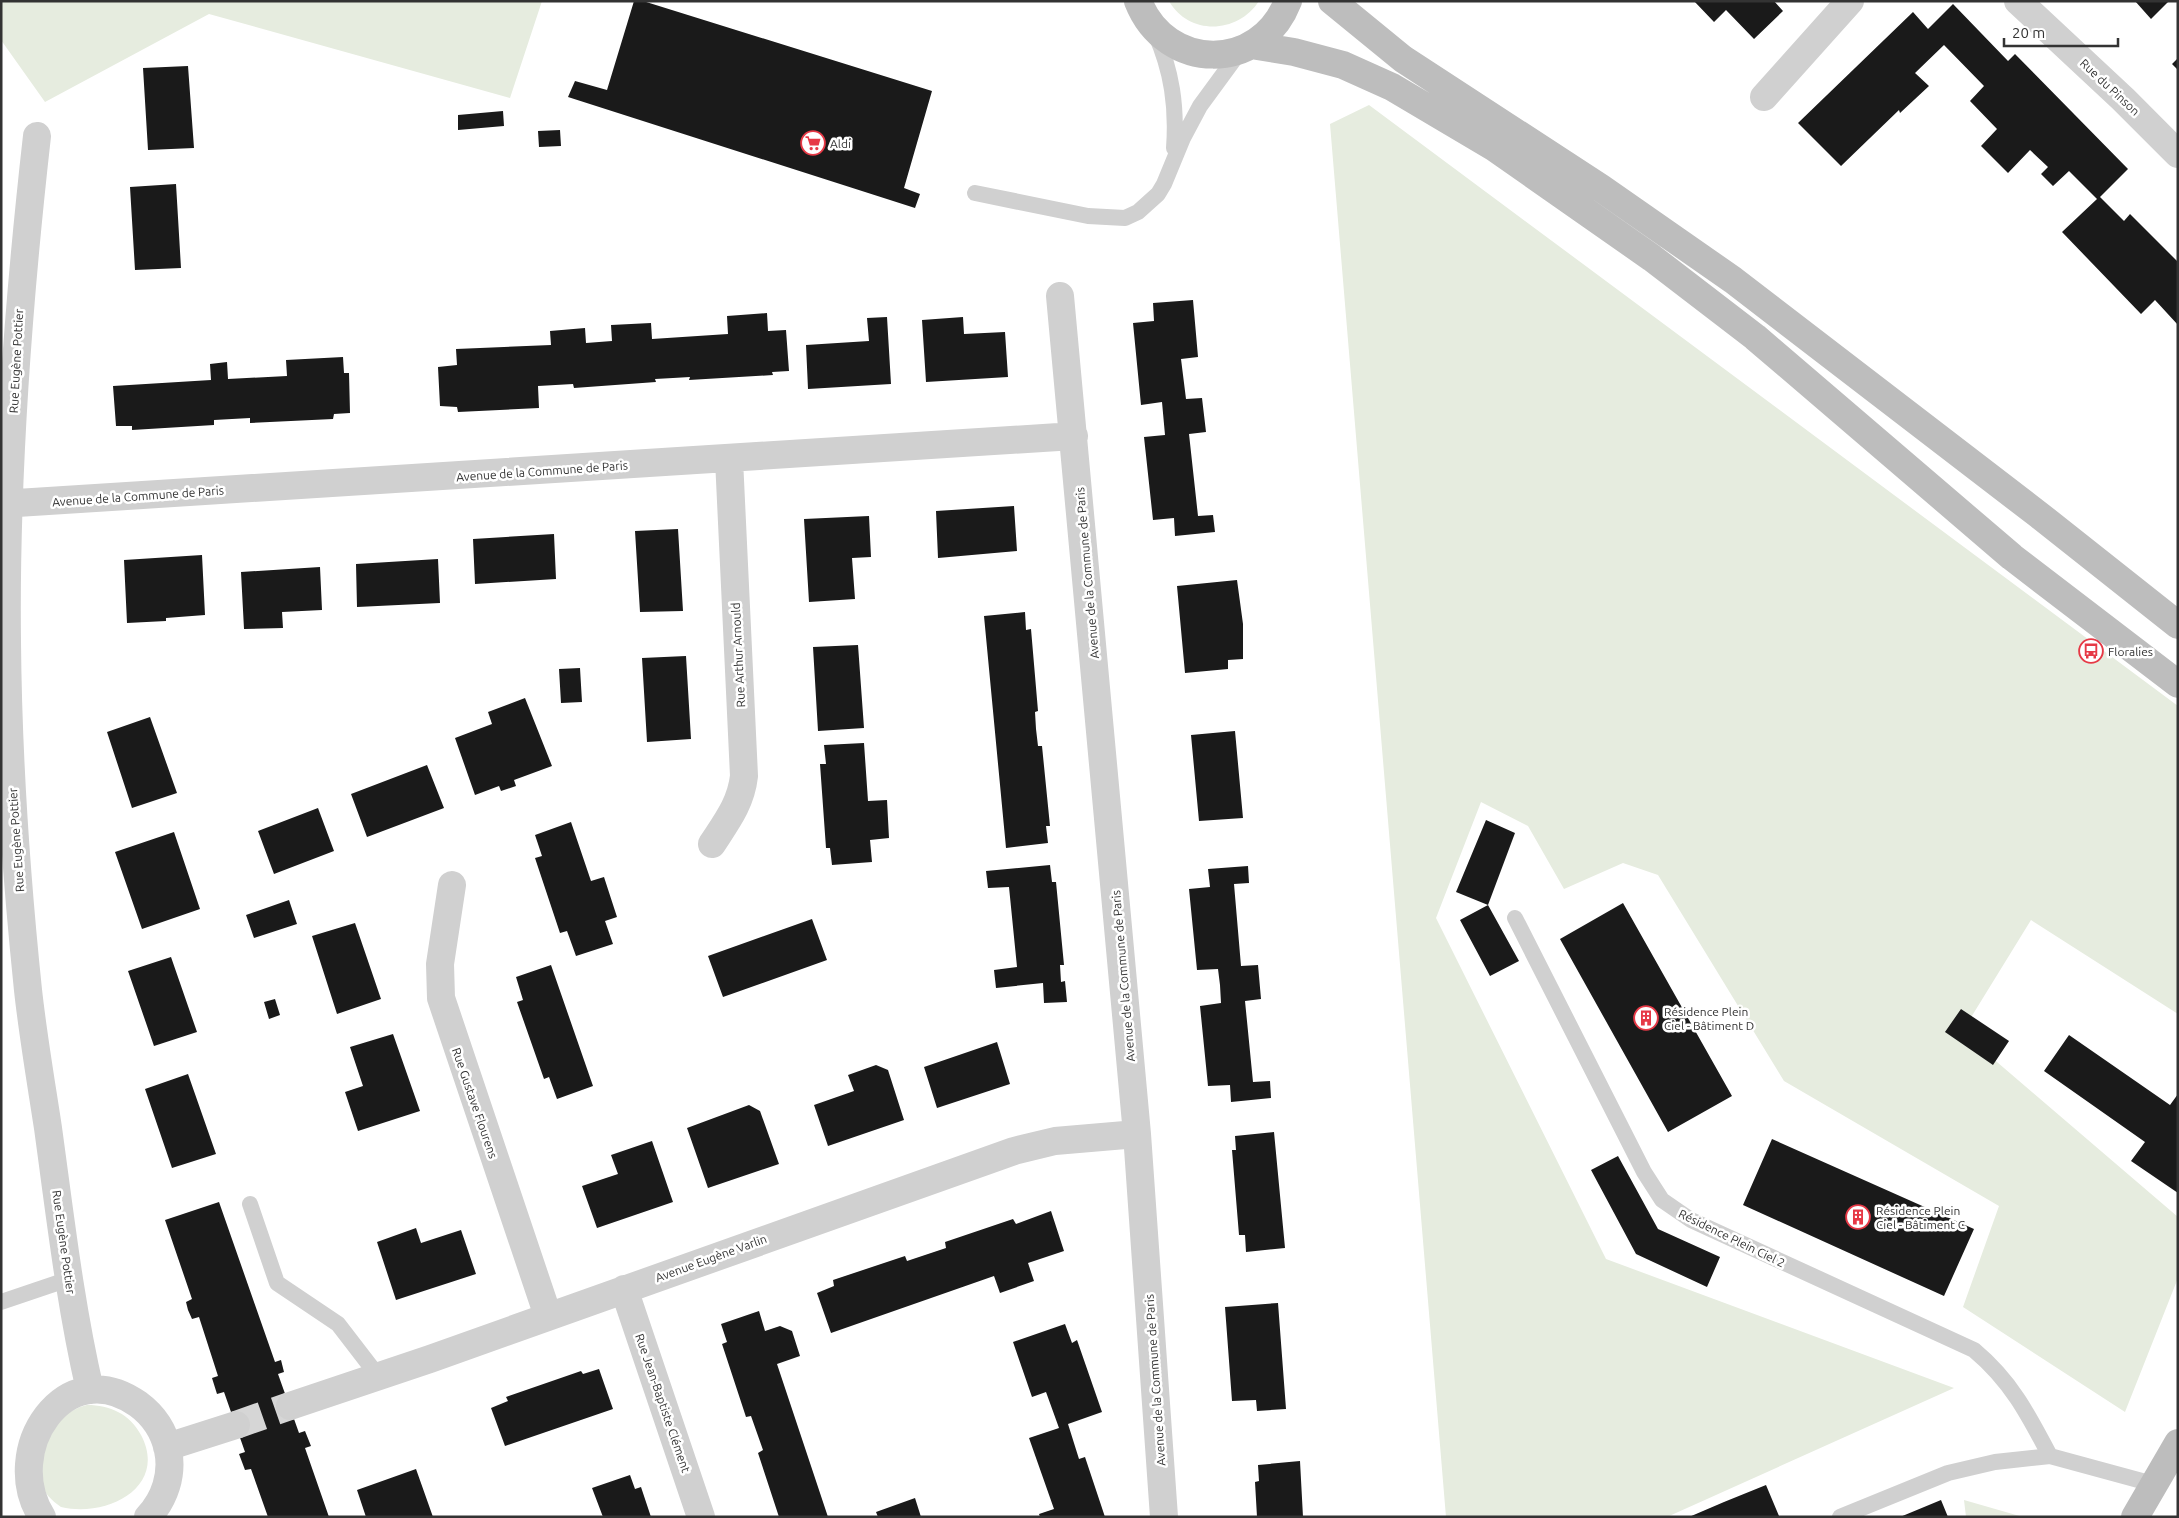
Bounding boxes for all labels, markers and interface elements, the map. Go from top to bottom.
scale bar [2004,15,2118,47]
text: 20 m [2012,24,2045,41]
street label: Rue du Pinson [2078,56,2142,118]
supermarket icon: Aldi [800,130,826,156]
place label: Aldi [830,137,851,150]
street label: Rue Eugène Pottier [7,308,25,414]
street label: Avenue de la Commune de Paris [456,459,628,483]
street label: Avenue de la Commune de Paris [52,484,224,508]
street label: Avenue de la Commune de Paris [1073,487,1101,659]
street label: Rue Arthur Arnould [729,602,747,708]
bus stop icon: Floralies [2078,638,2104,664]
place label: Floralies [2108,645,2153,658]
street label: Rue Eugène Pottier [6,787,26,893]
street label: Avenue de la Commune de Paris [1109,890,1137,1062]
building icon: Résidence Plein Ciel - Bâtiment D [1633,1005,1659,1031]
place label: Résidence Plein Ciel - Bâtiment D [1664,1005,1754,1032]
street label: Rue Gustave Flourens [450,1046,500,1160]
street label: Rue Eugène Pottier [50,1189,78,1295]
building icon: Résidence Plein Ciel - Bâtiment C [1845,1204,1871,1230]
place label: Résidence Plein Ciel - Bâtiment C [1876,1204,1966,1231]
street label: Résidence Plein Ciel 2 [1677,1207,1787,1269]
street label: Avenue Eugène Varlin [654,1232,768,1284]
street label: Avenue de la Commune de Paris [1143,1294,1167,1466]
street label: Rue Jean-Baptiste Clément [633,1332,693,1474]

